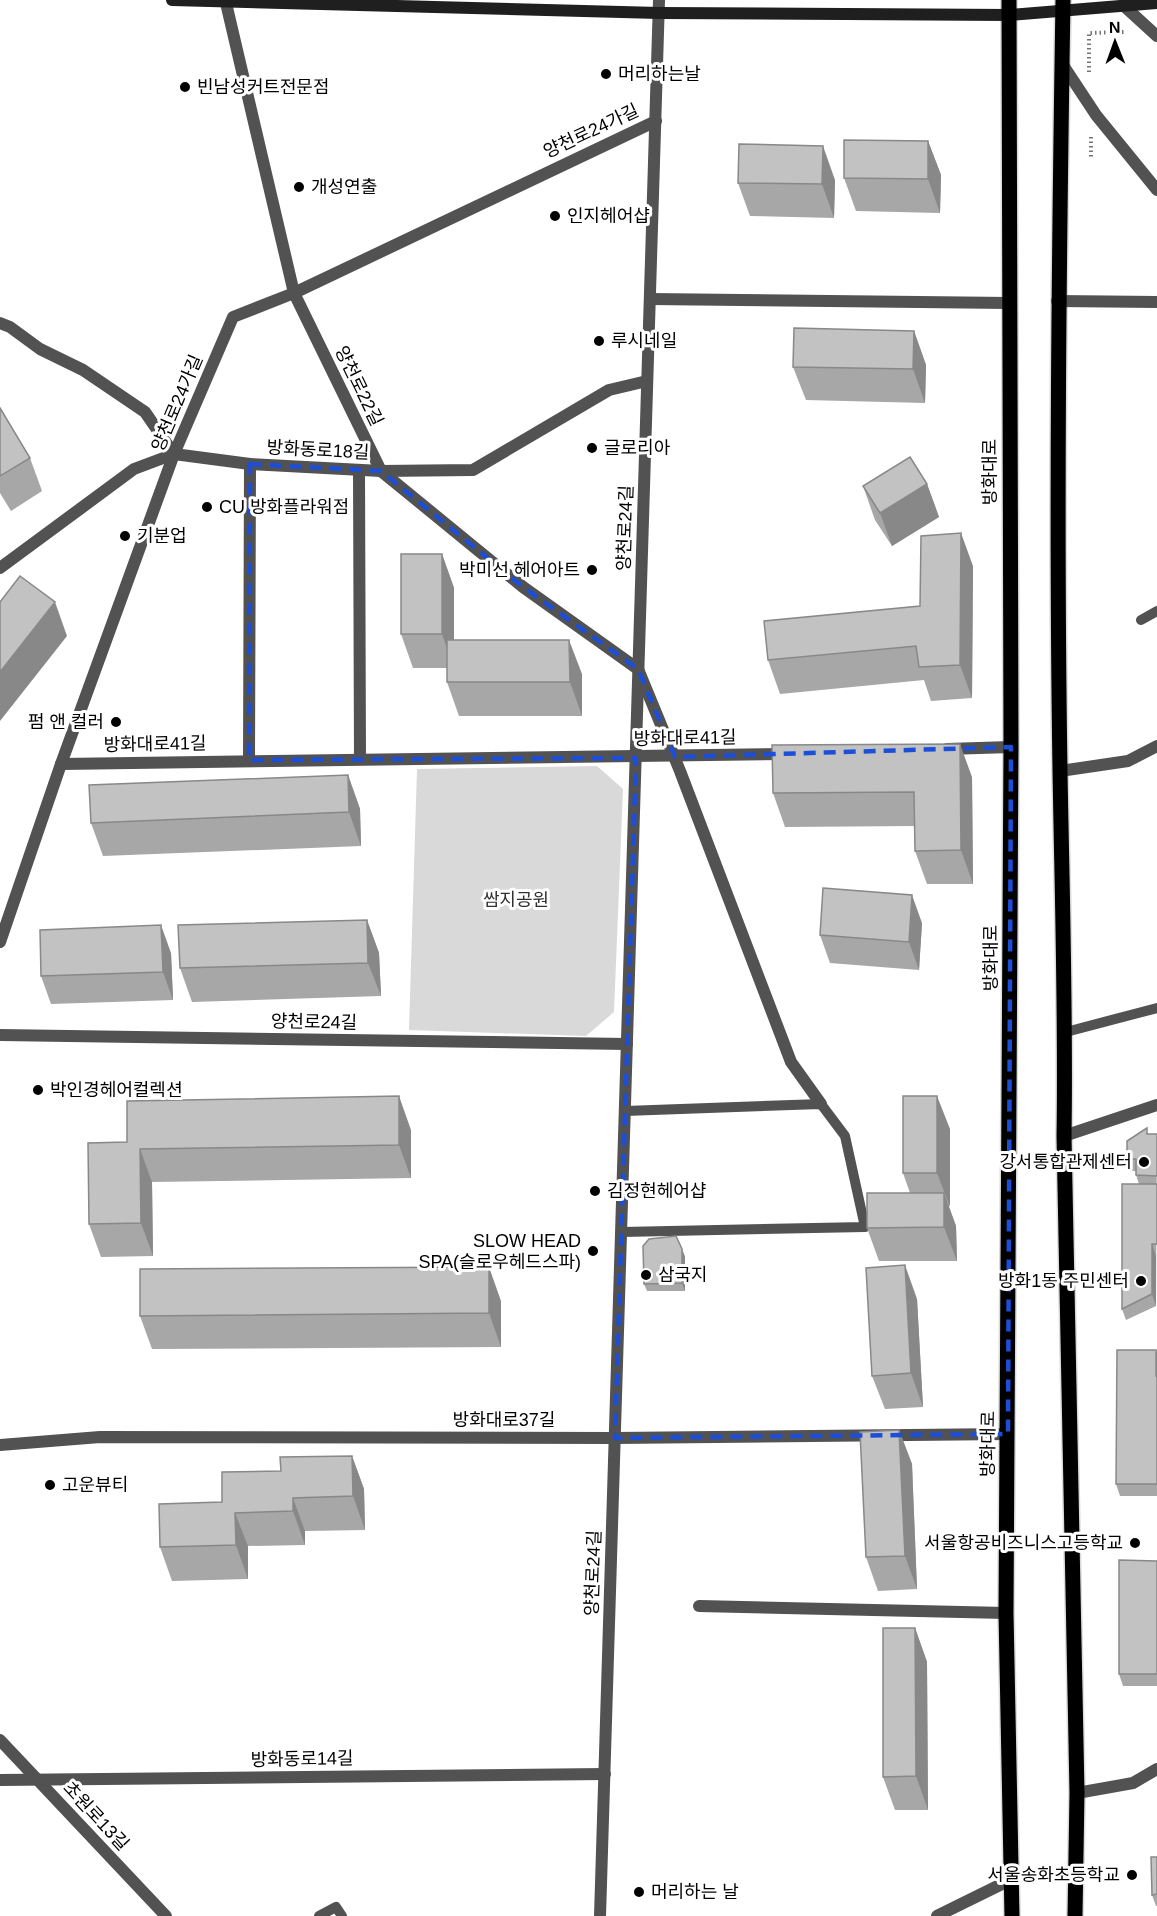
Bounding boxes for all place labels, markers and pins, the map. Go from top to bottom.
place label: 머리하는날 [618,64,701,84]
marker: 머리하는날 [599,67,613,81]
place label: 빈남성커트전문점 [197,77,329,97]
marker: 빈남성커트전문점 [178,80,192,94]
place label: 개성연출 [311,177,377,197]
marker: 개성연출 [292,180,306,194]
place label: 인지헤어샵 [567,206,650,226]
marker: 인지헤어샵 [548,209,562,223]
place label: 루시네일 [611,331,677,351]
marker: 루시네일 [592,334,606,348]
place label: 글로리아 [604,438,671,458]
marker: 글로리아 [585,441,599,455]
place label: CU 방화플라워점 [219,497,349,517]
marker: CU 방화플라워점 [200,500,214,514]
place label: 기분업 [137,526,187,546]
marker: 기분업 [118,529,132,543]
place label: 박미선 헤어아트 [459,560,580,580]
marker: 박미선 헤어아트 [585,563,599,577]
place label: 펌 앤 컬러 [28,712,104,732]
marker: 펌 앤 컬러 [109,715,123,729]
place label: 박인경헤어컬렉션 [50,1080,182,1100]
marker: 박인경헤어컬렉션 [31,1083,45,1097]
place label: 강서통합관제센터 [1000,1152,1132,1172]
marker: 강서통합관제센터 [1137,1155,1151,1169]
place label: 김정현헤어샵 [607,1181,706,1201]
marker: 김정현헤어샵 [588,1184,602,1198]
place label: SLOW HEAD SPA(슬로우헤드스파) [418,1231,581,1272]
marker: SLOW HEAD SPA(슬로우헤드스파) [586,1244,600,1258]
place label: 삼국지 [658,1265,708,1285]
marker: 삼국지 [639,1268,653,1282]
place label: 방화1동 주민센터 [998,1271,1129,1291]
marker: 방화1동 주민센터 [1134,1274,1148,1288]
place label: 고운뷰티 [62,1475,128,1495]
marker: 고운뷰티 [43,1478,57,1492]
place label: 서울항공비즈니스고등학교 [924,1533,1123,1553]
marker: 서울항공비즈니스고등학교 [1128,1536,1142,1550]
place label: 서울송화초등학교 [988,1865,1120,1885]
marker: 서울송화초등학교 [1125,1868,1139,1882]
place label: 머리하는 날 [651,1882,739,1902]
marker: 머리하는 날 [632,1885,646,1899]

